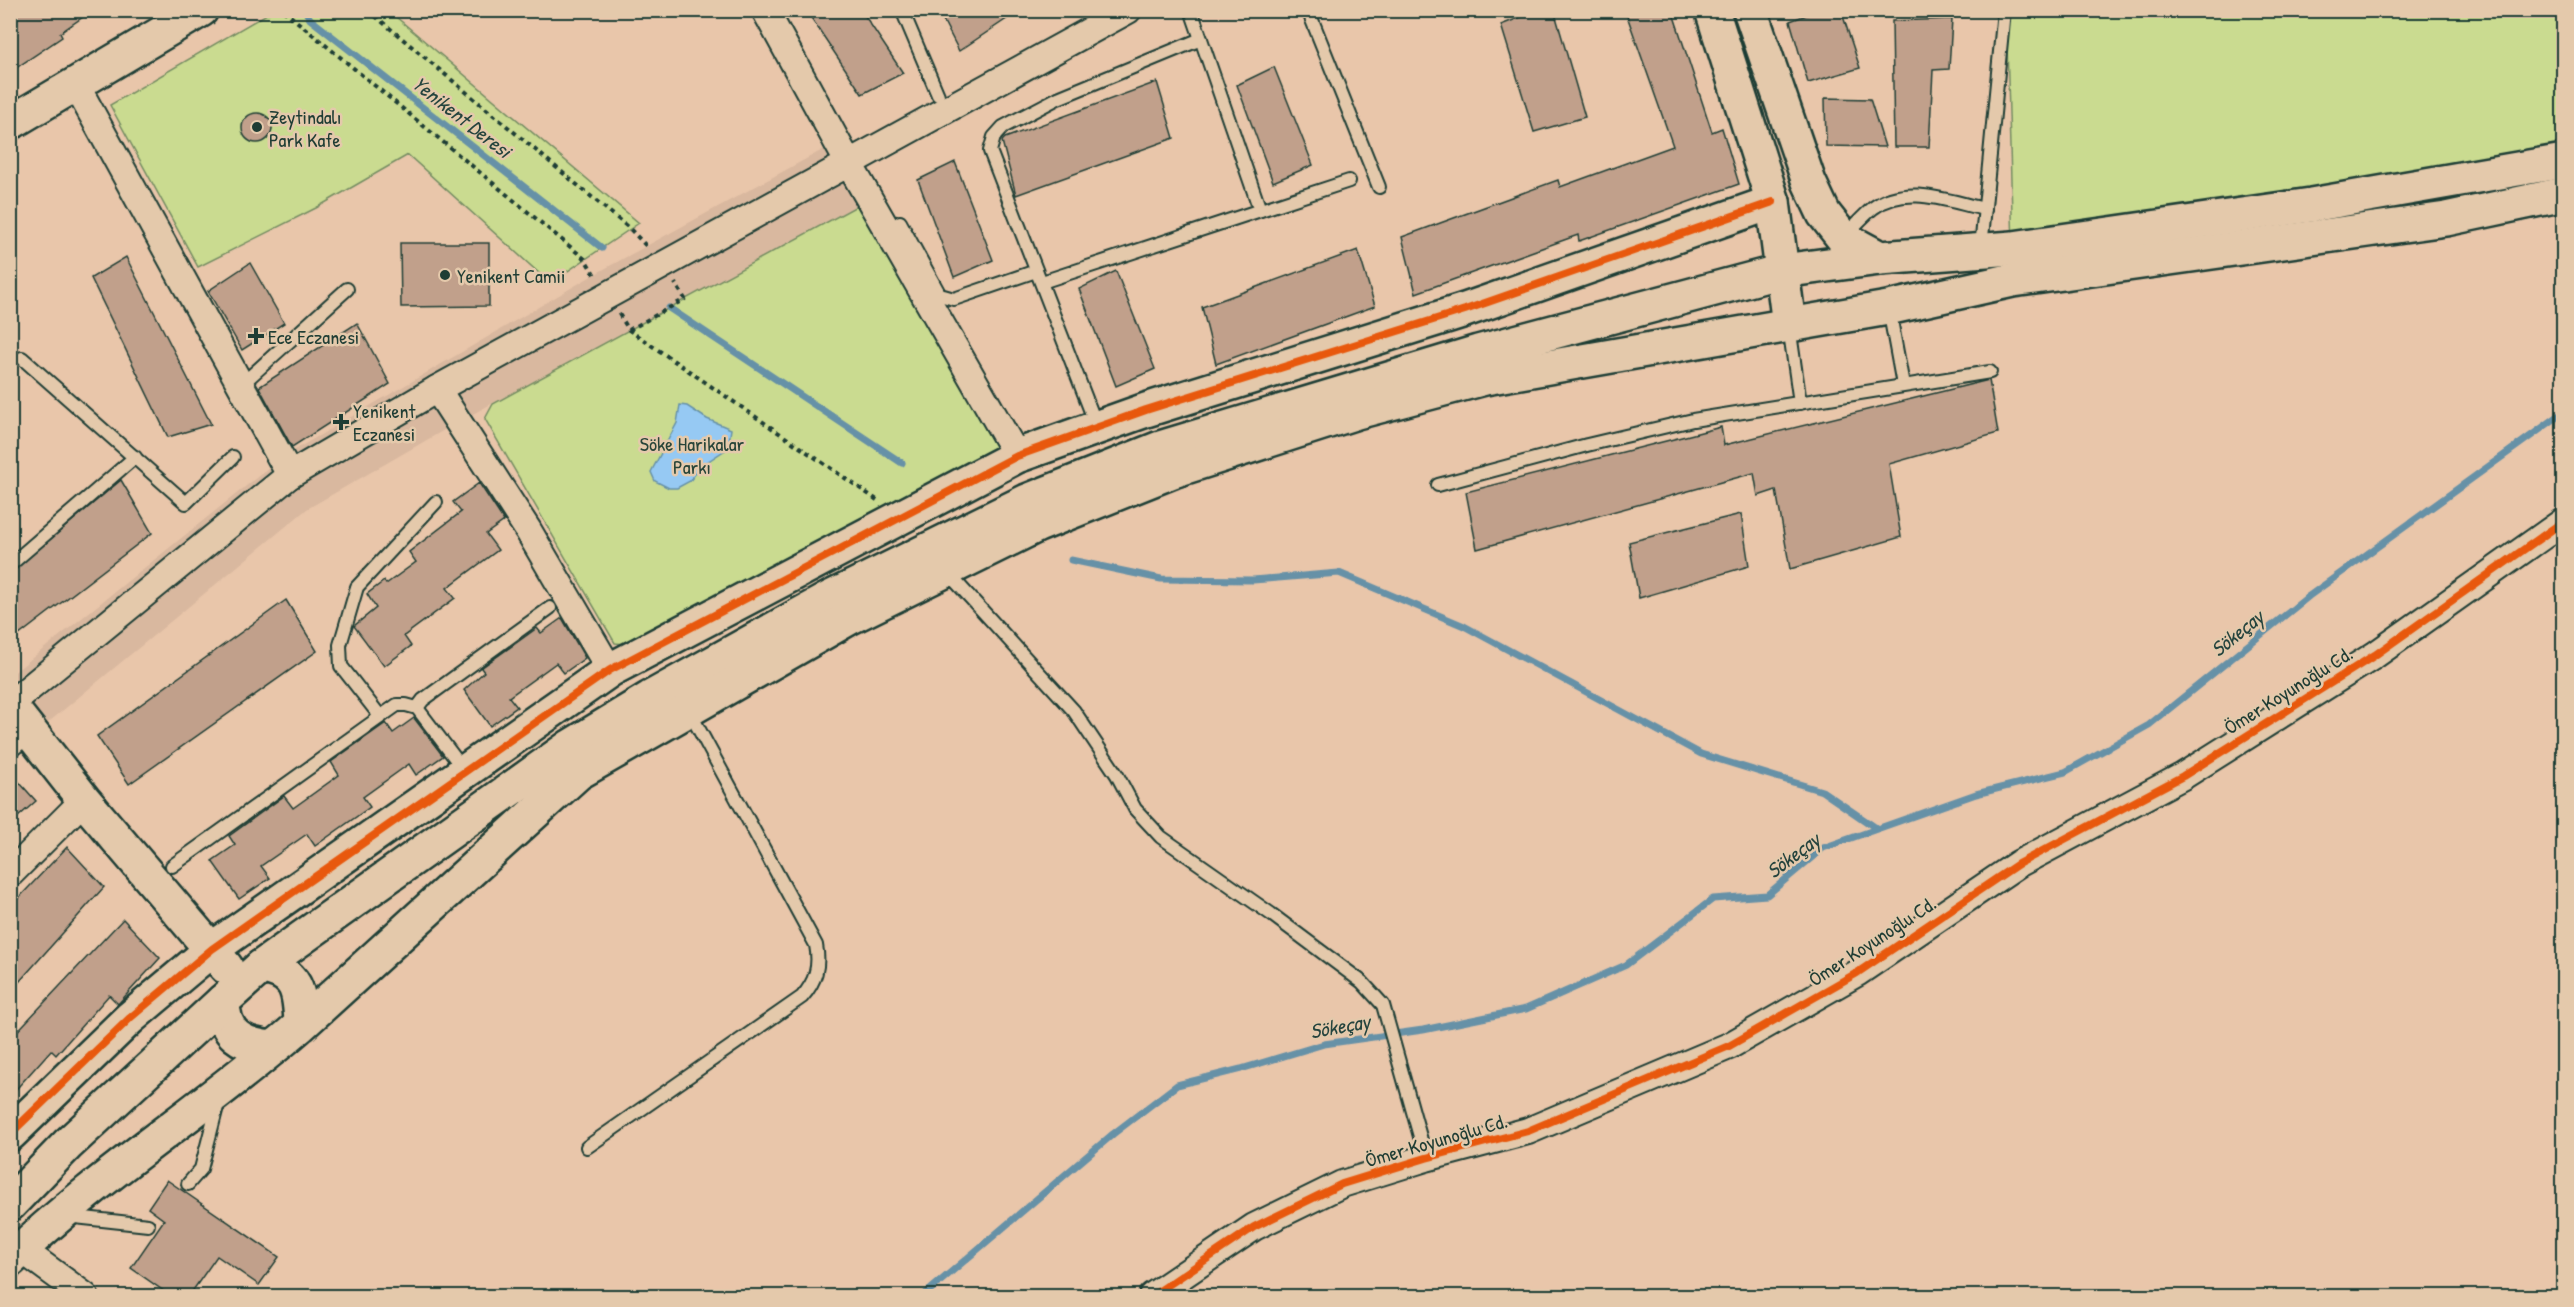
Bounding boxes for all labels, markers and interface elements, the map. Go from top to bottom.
water label: Yenikent Deresi [407,69,519,166]
place label: Zeytindalı Park Kafe [269,103,341,153]
marker: Zeytindalı Park Kafe [250,120,264,134]
place label: Yenikent Camii [457,262,565,289]
marker: Yenikent Camii [438,268,452,282]
place label: Ece Eczanesi [268,323,359,350]
marker: Ece Eczanesi [249,329,263,343]
place label: Yenikent Eczanesi [353,397,417,447]
marker: Yenikent Eczanesi [334,415,348,429]
park label: Söke Harikalar Parkı [640,430,745,480]
water label: Sökeçay [2204,601,2271,663]
street label: Ömer Koyunoğlu Cd. [2219,640,2357,740]
water label: Sökeçay [1760,824,1828,885]
street label: Ömer Koyunoğlu Cd. [1803,890,1941,992]
water label: Sökeçay [1308,1006,1374,1046]
street label: Ömer Koyunoğlu Cd. [1362,1107,1510,1173]

